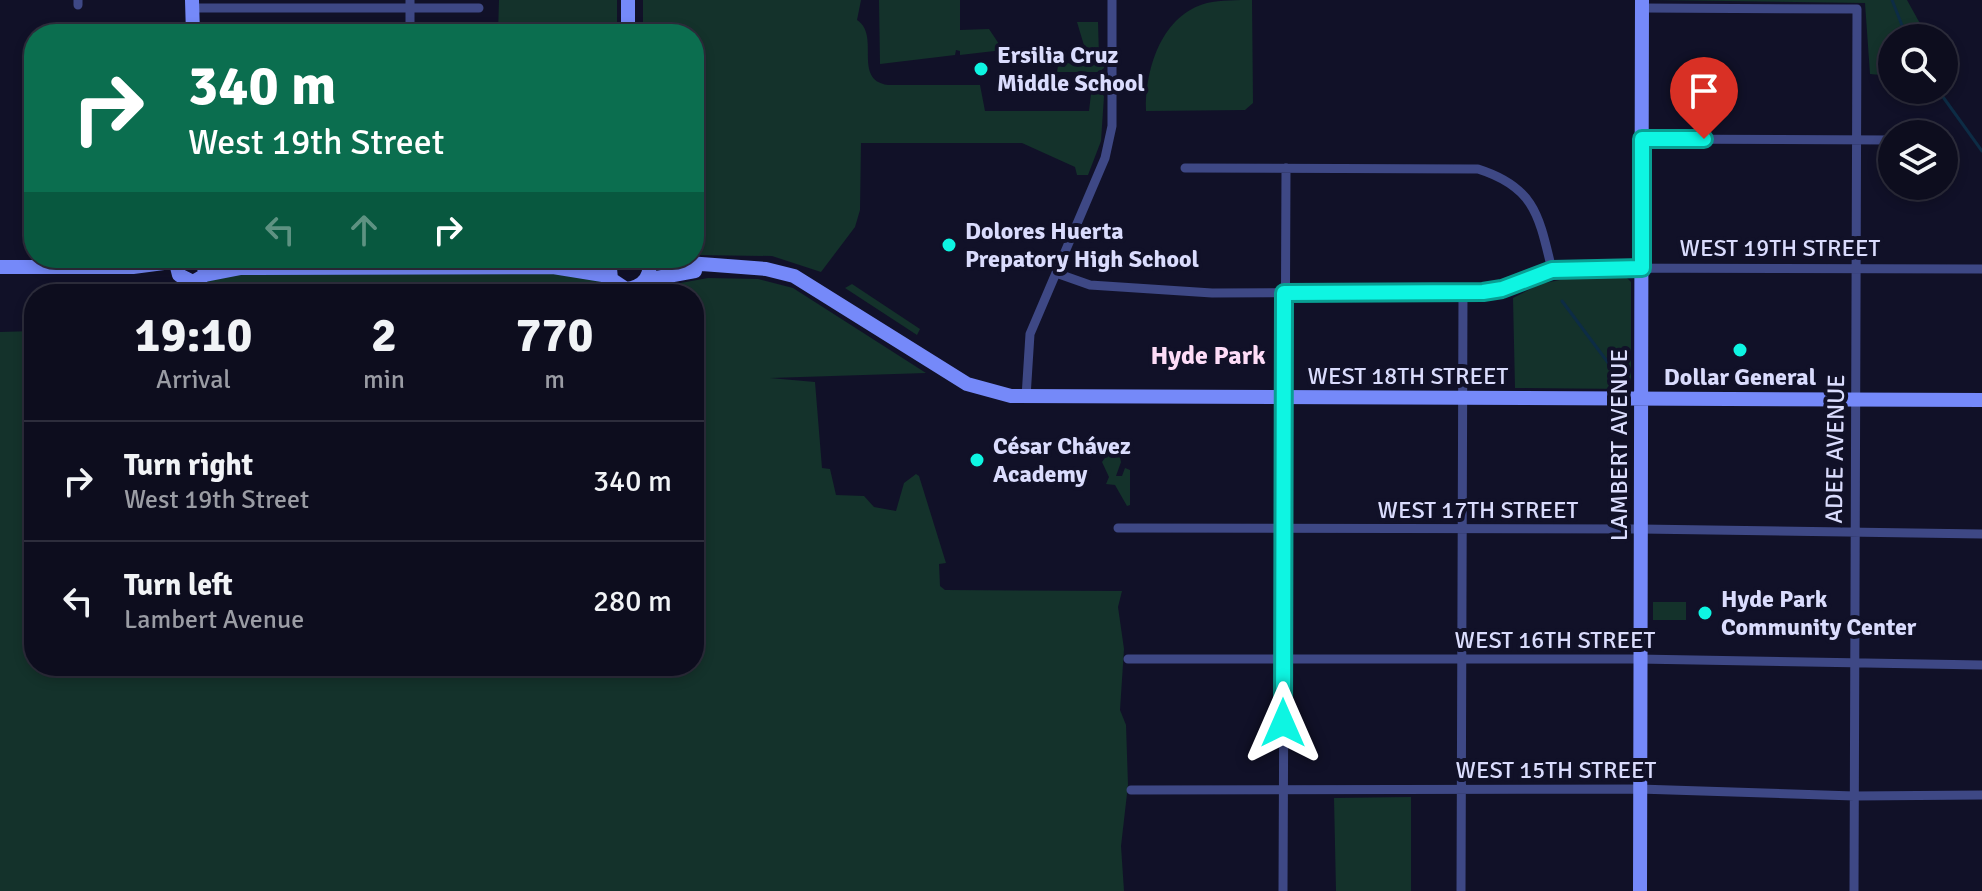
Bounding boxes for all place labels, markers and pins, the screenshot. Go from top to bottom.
place label: Ersilia Cruz Middle School [997,40,1145,98]
pin [1670,57,1738,139]
marker: Ersilia Cruz Middle School [972,60,990,78]
place label: Dolores Huerta Prepatory High School [965,216,1200,274]
marker: Dolores Huerta Prepatory High School [940,236,958,254]
marker: Dollar General [1731,341,1749,359]
place label: Dollar General [1664,362,1817,392]
place label: César Chávez Academy [993,431,1131,489]
marker: César Chávez Academy [968,451,986,469]
place label: Hyde Park Community Center [1721,584,1917,642]
marker: Hyde Park Community Center [1696,604,1714,622]

